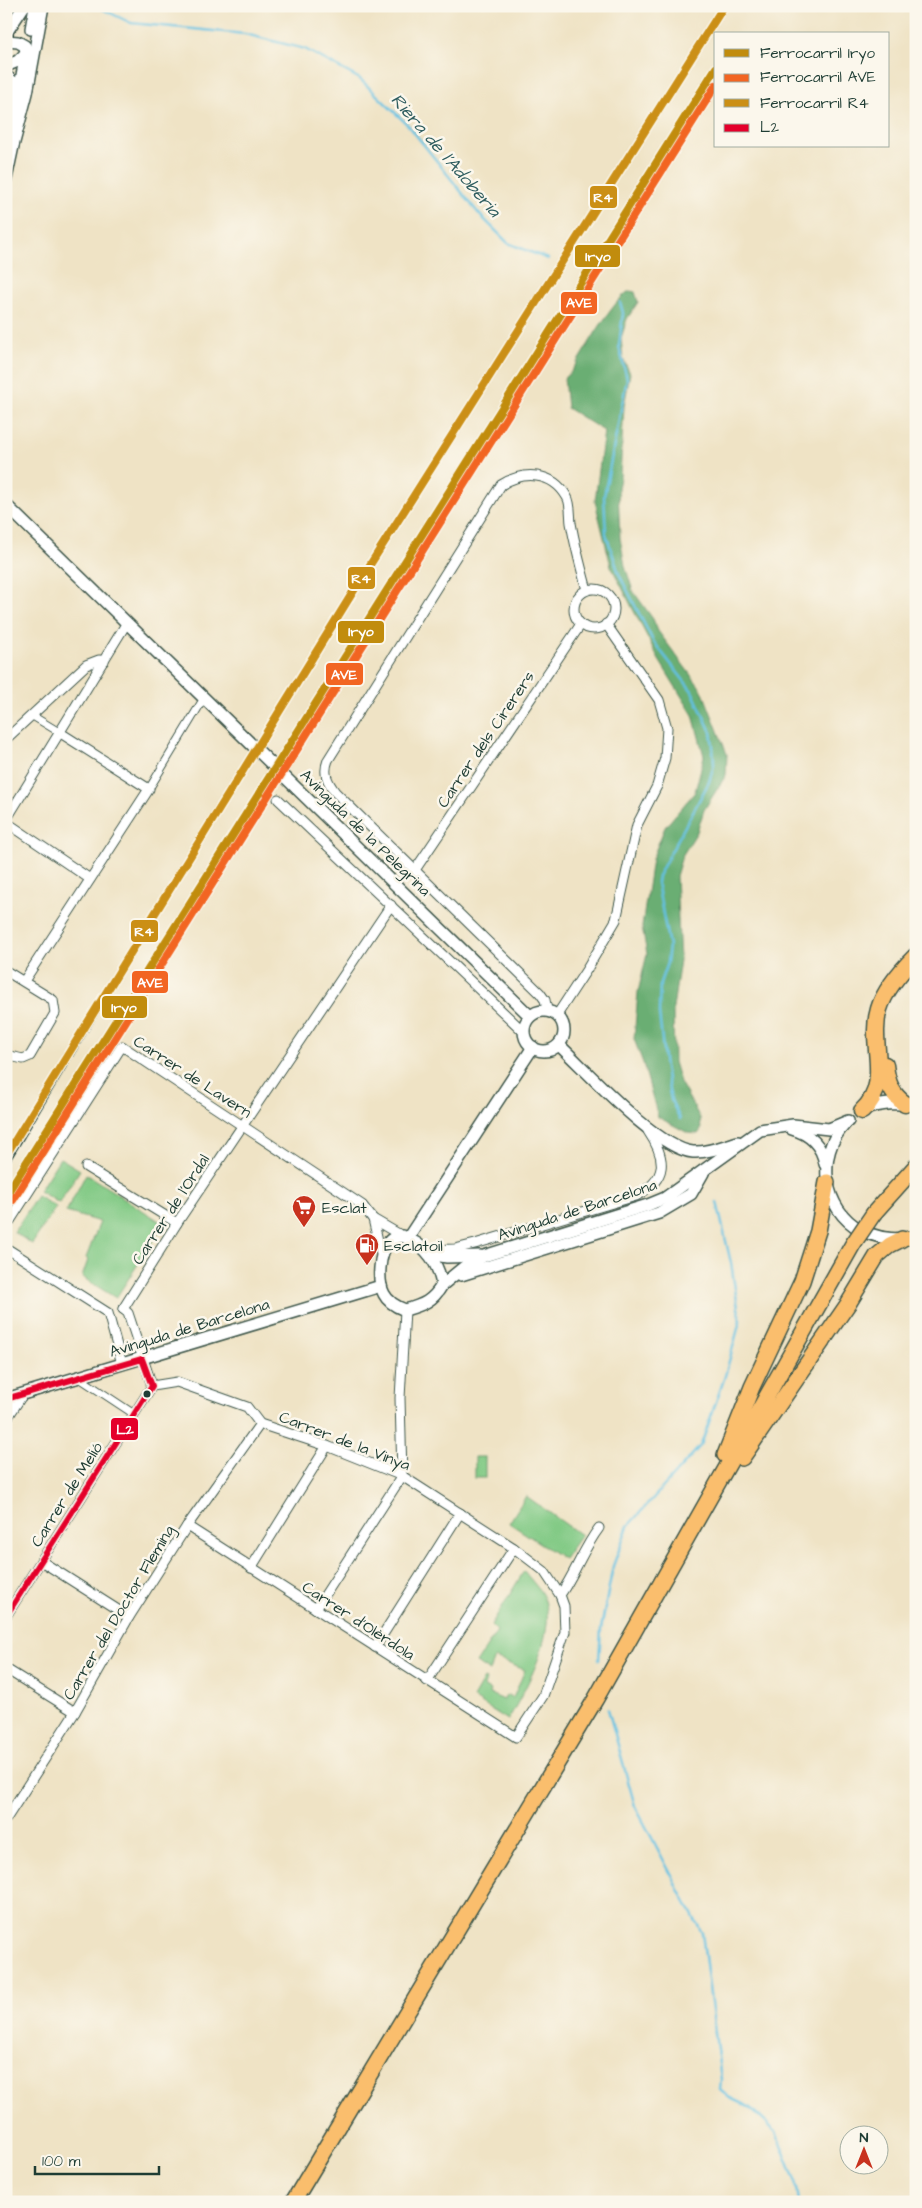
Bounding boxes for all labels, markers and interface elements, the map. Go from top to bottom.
legend [714,32,890,148]
text: Ferrocarril Iryo [760,43,876,65]
text: Ferrocarril AVE [760,67,876,88]
water label: Riera de l'Adoberia [385,88,507,223]
text: Ferrocarril R4 [760,93,869,114]
text: L2 [760,117,779,138]
line badge: R4 [589,185,618,209]
text: R4 [593,188,613,208]
line badge: Iryo [574,244,621,268]
text: Iryo [585,247,611,267]
line badge: AVE [560,291,598,315]
text: AVE [566,293,593,313]
line badge: R4 [347,566,376,590]
text: R4 [351,569,371,589]
line badge: Iryo [337,620,385,644]
text: Iryo [348,622,374,642]
line badge: AVE [325,662,364,686]
text: AVE [331,665,358,685]
street label: Carrer dels Cirerers [432,667,540,812]
street label: Avinguda de la Pelegrina [294,764,436,902]
line badge: R4 [130,919,159,943]
text: R4 [134,922,154,942]
line badge: AVE [131,970,169,994]
text: AVE [137,973,164,993]
line badge: Iryo [101,995,148,1019]
text: Iryo [111,998,137,1018]
street label: Carrer de Lavern [129,1030,256,1123]
street label: Carrer de l'Ordal [127,1150,215,1269]
street label: Avinguda de Barcelona [495,1174,660,1247]
supermarket icon: Esclat [291,1194,317,1228]
place label: Esclat [322,1197,367,1219]
fuel station icon: Esclatoil [354,1232,380,1266]
place label: Esclatoil [384,1235,443,1257]
street label: Avinguda de Barcelona [107,1293,272,1364]
unlabelled marker [142,1389,152,1399]
street label: Carrer de la Vinya [276,1406,413,1477]
line badge: L2 [110,1417,139,1441]
text: L2 [116,1420,135,1440]
street label: Carrer de Melió [26,1438,108,1551]
street label: Carrer del Doctor Fleming [58,1521,181,1705]
street label: Carrer d'Olèrdola [298,1576,419,1666]
north arrow [840,2126,890,2176]
text: N [860,2128,869,2148]
scale bar [35,2143,159,2175]
text: 100 m [42,2151,81,2172]

